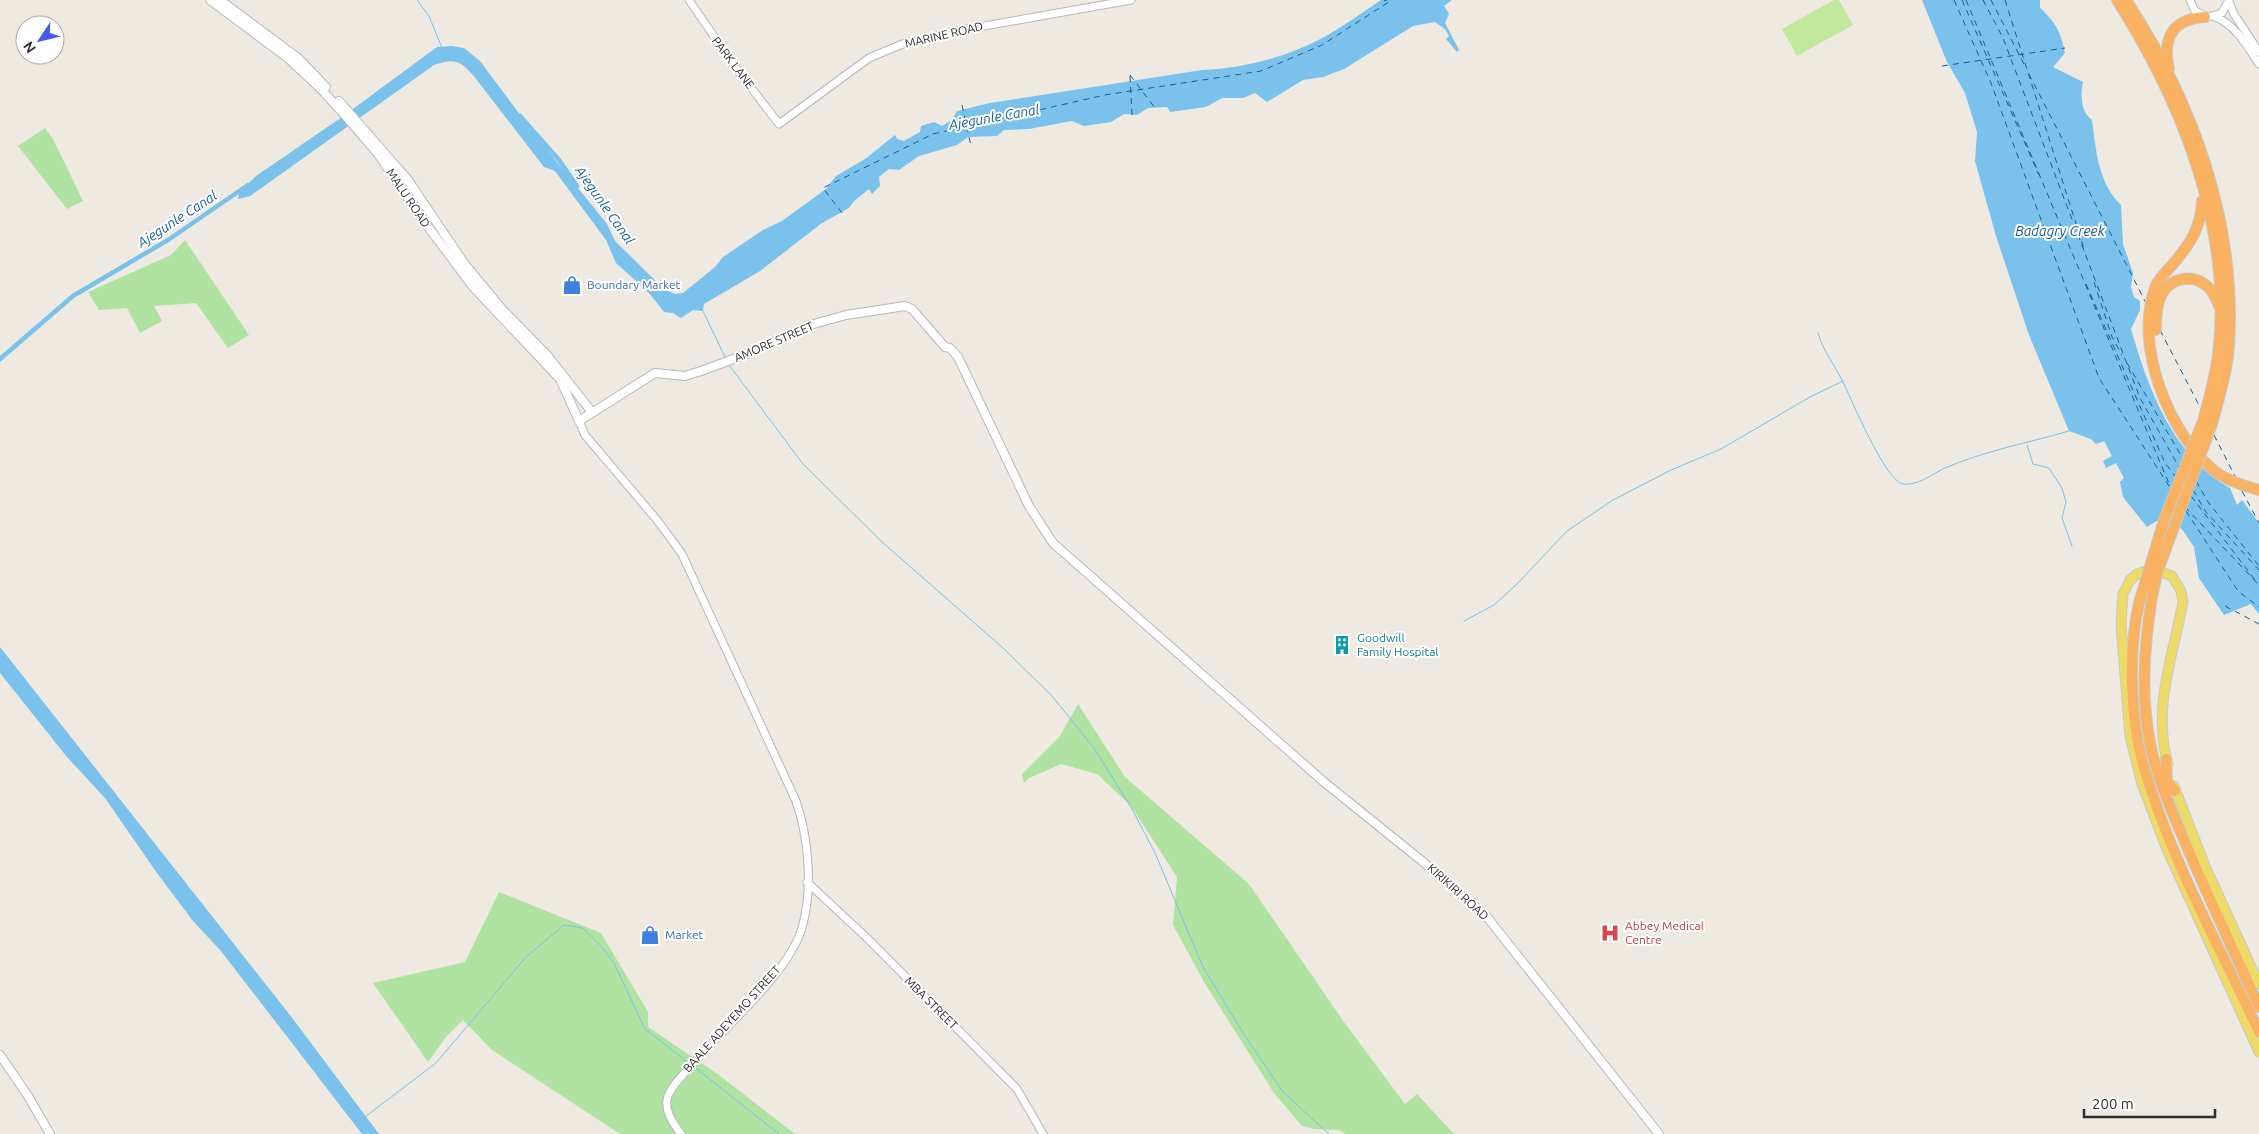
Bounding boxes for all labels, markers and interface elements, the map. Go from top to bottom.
north arrow [15,15,65,65]
street label: MARINE ROAD [904,19,984,50]
street label: PARK LANE [710,34,757,91]
text: N [20,39,39,56]
water label: Ajegunle Canal [946,101,1041,133]
water label: Ajegunle Canal [572,162,638,247]
street label: MALU ROAD [384,166,433,230]
water label: Ajegunle Canal [133,187,220,251]
water label: Badagry Creek [2015,223,2106,239]
shop icon: Boundary Market [561,274,583,296]
place label: Boundary Market [587,278,681,291]
street label: AMORE STREET [732,319,816,364]
place label: Goodwill Family Hospital [1357,631,1439,658]
building icon: Goodwill Family Hospital [1331,634,1353,656]
street label: KIRIKIRI ROAD [1425,861,1492,922]
place label: Abbey Medical Centre [1625,919,1704,946]
hospital icon: Abbey Medical Centre [1599,922,1621,944]
shop icon: Market [639,924,661,946]
place label: Market [665,928,704,941]
street label: BAALE ADEYEMO STREET [680,962,783,1075]
street label: MBA STREET [902,974,961,1032]
scale bar [2084,1086,2215,1118]
text: 200 m [2092,1095,2134,1112]

